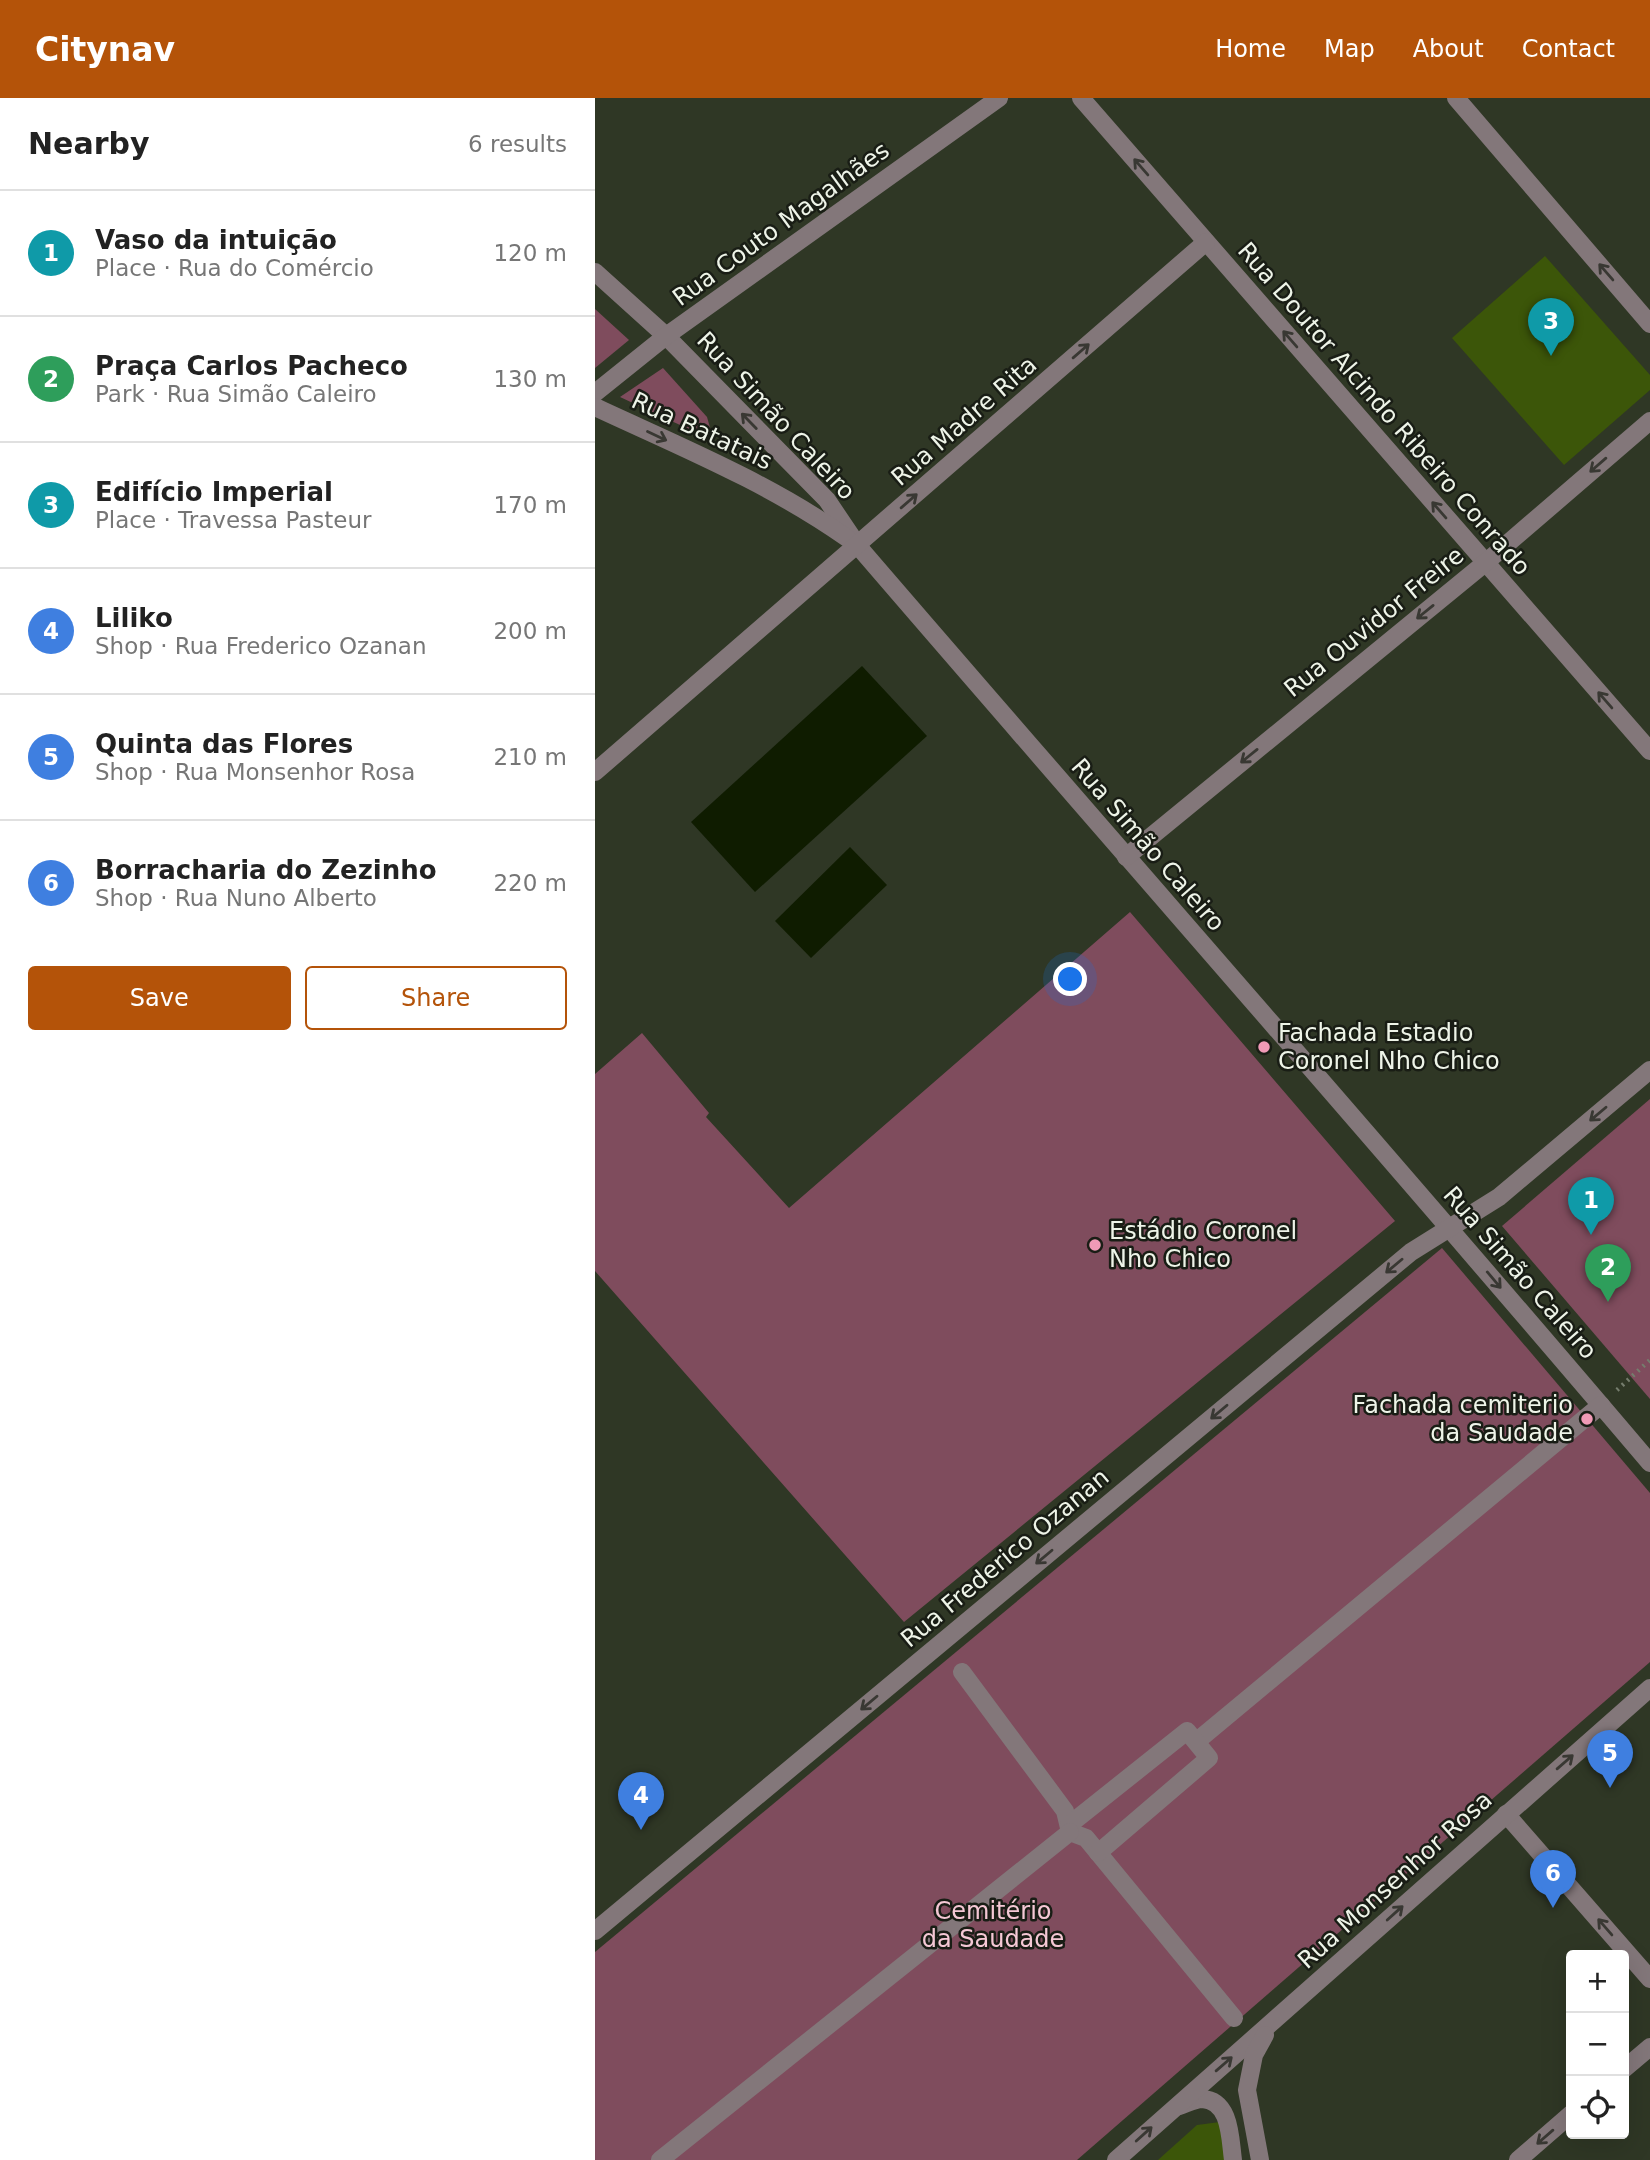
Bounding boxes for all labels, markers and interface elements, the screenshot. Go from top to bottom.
text: Citynav [35,30,175,69]
text: Home [1215,35,1286,63]
text: Map [1324,35,1375,63]
text: About [1413,35,1484,63]
text: Contact [1522,35,1615,63]
text: Nearby [28,126,150,161]
text: 6 results [468,131,567,157]
street label: Rua Couto Magalhães [667,136,895,312]
one-way arrow [1133,158,1149,176]
text: Vaso da intuição [95,225,337,255]
street label: Rua Doutor Alcindo Ribeiro Conrado [1232,237,1536,581]
text: 1 [43,240,59,266]
text: 120 m [493,240,567,266]
text: Place · Rua do Comércio [95,255,374,281]
one-way arrow [1598,264,1614,282]
pin: 3 [1528,298,1574,356]
street label: Rua Simão Caleiro [691,326,861,506]
one-way arrow [1282,330,1298,348]
one-way arrow [1072,343,1090,359]
street label: Rua Madre Rita [886,350,1042,492]
text: Praça Carlos Pacheco [95,351,408,381]
text: 2 [43,366,59,392]
text: 130 m [493,366,567,392]
text: Park · Rua Simão Caleiro [95,381,377,407]
street label: Rua Batatais [627,386,777,476]
one-way arrow [741,413,758,430]
one-way arrow [646,430,667,443]
one-way arrow [1590,457,1608,473]
text: Edifício Imperial [95,477,333,507]
text: 3 [43,492,59,518]
text: 170 m [493,492,567,518]
one-way arrow [900,493,918,509]
one-way arrow [1431,501,1447,519]
text: Place · Travessa Pasteur [95,507,372,533]
street label: Rua Ouvidor Freire [1279,541,1469,703]
text: Liliko [95,603,173,633]
one-way arrow [1416,604,1434,620]
text: 4 [43,618,59,644]
text: 200 m [493,618,567,644]
text: Shop · Rua Frederico Ozanan [95,633,427,659]
one-way arrow [1597,691,1613,709]
text: Quinta das Flores [95,729,353,759]
text: 5 [43,744,59,770]
text: 210 m [493,744,567,770]
one-way arrow [1240,748,1258,764]
street label: Rua Simão Caleiro [1066,753,1230,937]
text: Shop · Rua Monsenhor Rosa [95,759,415,785]
text: Borracharia do Zezinho [95,855,437,885]
text: 6 [43,870,59,896]
text: 220 m [493,870,567,896]
text: Shop · Rua Nuno Alberto [95,885,377,911]
your location [1053,962,1087,996]
button: Save [28,966,291,1030]
button: Share [305,966,567,1030]
place label: Fachada Estadio Coronel Nho Chico [1278,1019,1500,1075]
marker: Fachada Estadio Coronel Nho Chico [1256,1039,1272,1055]
one-way arrow [1589,1106,1607,1122]
pin: 1 [1568,1177,1614,1235]
street label: Rua Simão Caleiro [1438,1181,1602,1365]
place label: Estádio Coronel Nho Chico [1109,1217,1297,1273]
marker: Estádio Coronel Nho Chico [1087,1237,1103,1253]
pin: 2 [1585,1244,1631,1302]
one-way arrow [1385,1258,1403,1274]
one-way arrow [1486,1270,1502,1288]
place label: Fachada cemiterio da Saudade [1353,1391,1573,1447]
one-way arrow [1210,1404,1228,1420]
marker: Fachada cemiterio da Saudade [1579,1411,1595,1427]
street label: Rua Frederico Ozanan [895,1463,1115,1653]
one-way arrow [1036,1549,1054,1565]
one-way arrow [861,1695,879,1711]
pin: 5 [1587,1730,1633,1788]
one-way arrow [1556,1754,1574,1770]
pin: 4 [618,1772,664,1830]
street label: Rua Monsenhor Rosa [1292,1786,1498,1974]
pin: 6 [1530,1850,1576,1908]
park label: Cemitério da Saudade [922,1897,1064,1953]
one-way arrow [1385,1905,1403,1921]
one-way arrow [1597,1919,1613,1937]
map controls [1566,1950,1629,2139]
button: + [1566,1950,1629,2013]
button: − [1566,2013,1629,2076]
one-way arrow [1215,2056,1233,2072]
button: locate [1566,2076,1629,2139]
one-way arrow [1135,2126,1152,2143]
one-way arrow [1536,2129,1554,2145]

